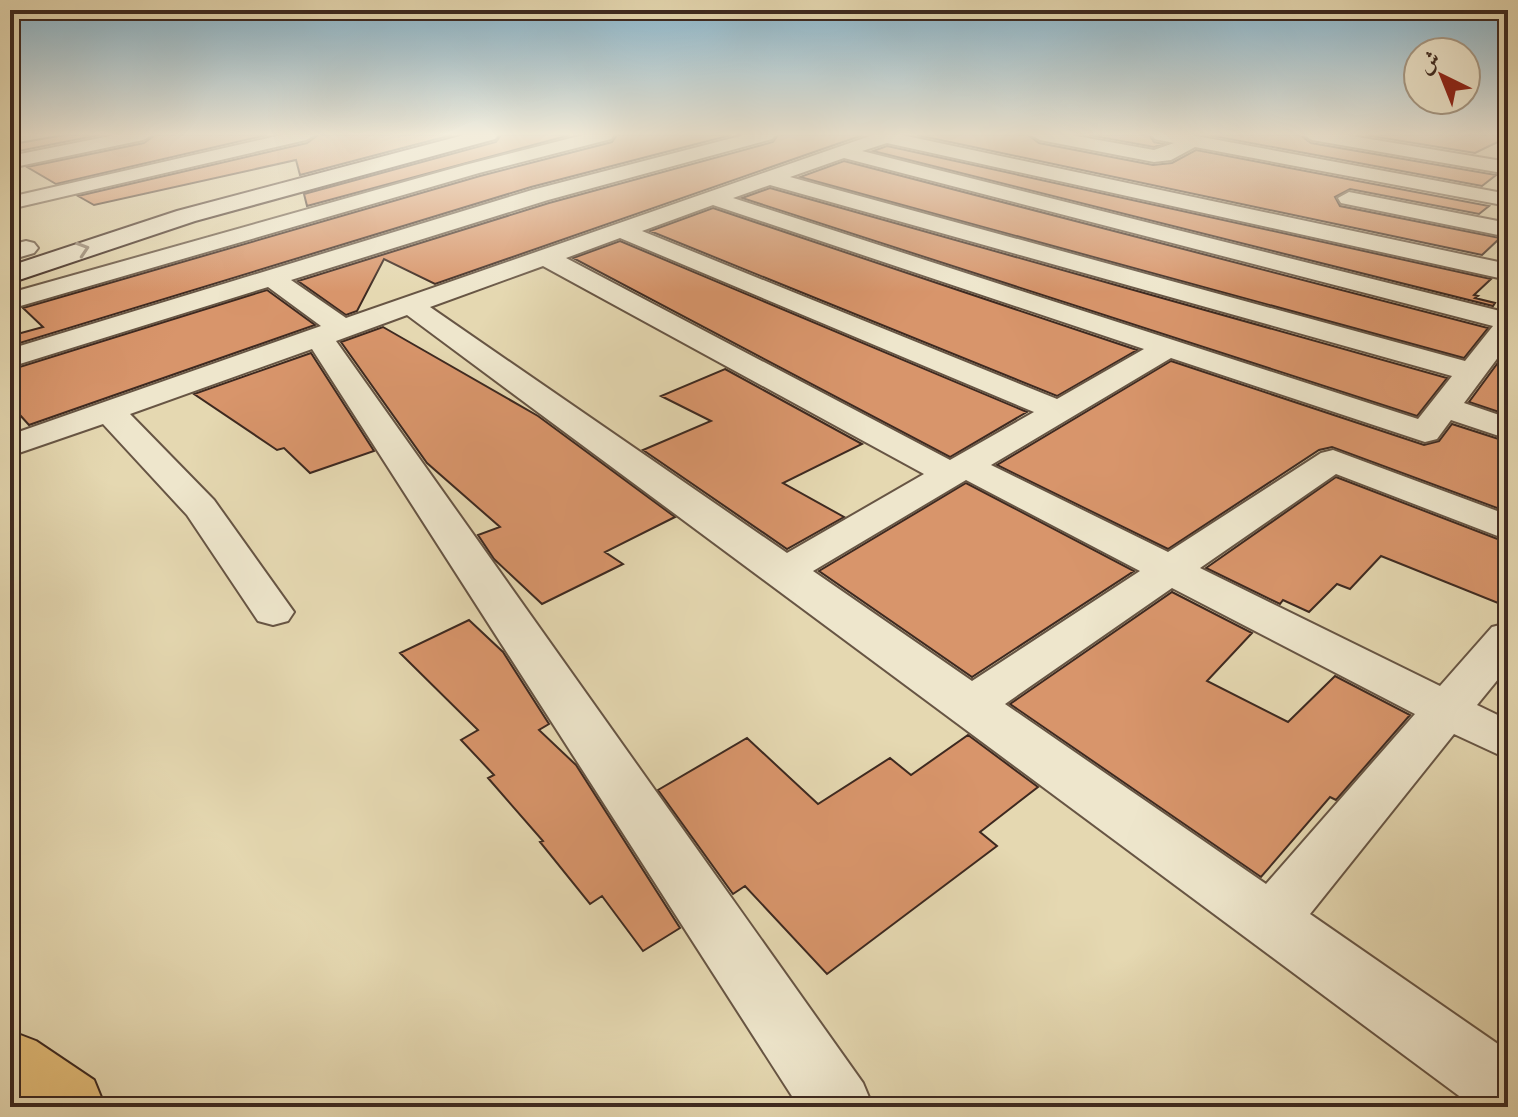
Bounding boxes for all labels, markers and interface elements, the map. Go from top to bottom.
north arrow [1402,36,1482,116]
text: ش [1411,44,1447,80]
one-way arrow [76,242,90,258]

